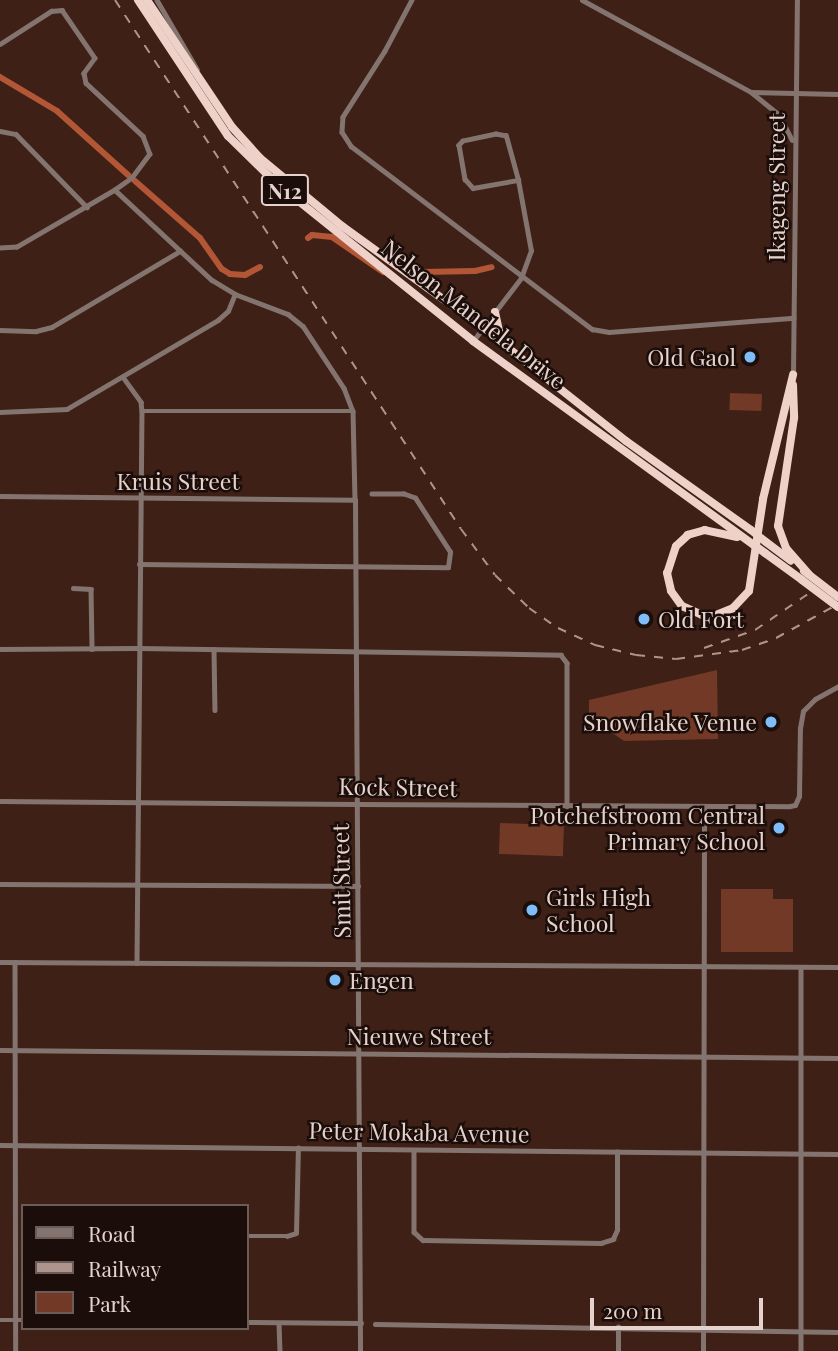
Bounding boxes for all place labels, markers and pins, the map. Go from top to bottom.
place label: Old Gaol [647,343,736,371]
marker: Old Gaol [742,349,758,365]
place label: Old Fort [658,605,744,633]
marker: Old Fort [636,611,652,627]
place label: Snowflake Venue [582,708,757,736]
marker: Snowflake Venue [763,714,779,730]
place label: Potchefstroom Central Primary School [530,801,765,855]
marker: Potchefstroom Central Primary School [771,820,787,836]
place label: Girls High School [546,883,651,937]
marker: Girls High School [524,902,540,918]
place label: Engen [349,966,414,994]
marker: Engen [327,972,343,988]

